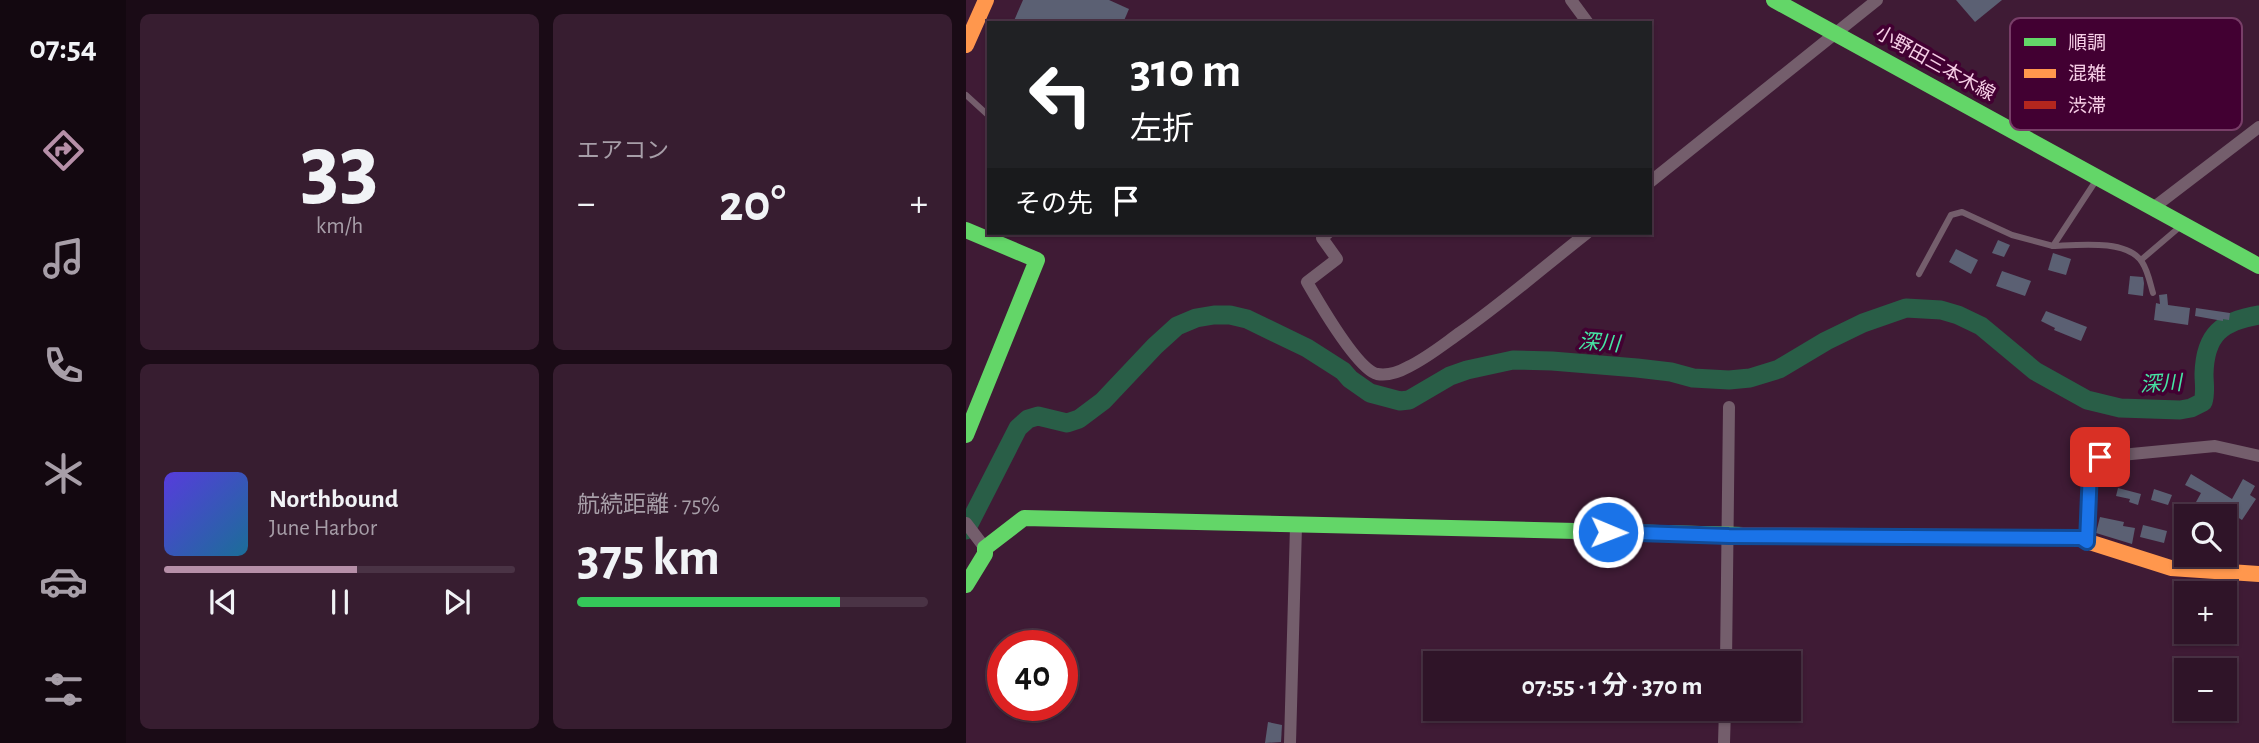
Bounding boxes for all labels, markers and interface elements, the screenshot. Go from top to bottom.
legend [2010,18,2242,130]
street label: 小野田三本木線 [1872,23,1998,105]
text: 07:54 [29,32,97,64]
text: 順調 [2068,33,2106,53]
text: 310 m [1130,47,1241,96]
icon: left [1015,49,1106,140]
text: 混雑 [2068,63,2106,84]
text: 渋滞 [2068,95,2106,116]
text: 左折 [1130,113,1194,145]
text: 33 [300,122,379,213]
icon: directions [39,126,88,175]
text: エアコン [577,140,669,163]
text: 20° [719,178,786,230]
icon: arrive [1107,182,1145,220]
text: − [577,185,595,223]
text: + [910,185,928,223]
text: その先 [1015,191,1093,217]
text: km/h [316,215,363,238]
icon: music [39,234,88,283]
water label: 深川 [1577,330,1623,355]
icon: phone [39,341,88,390]
water label: 深川 [2139,371,2185,396]
pin [2070,427,2130,487]
icon: arrive [2081,438,2119,476]
icon: climate [39,449,88,498]
text: Northbound [269,486,398,512]
text: 航続距離 · 75% [577,494,720,517]
position arrow [1571,495,1645,569]
map controls [2174,504,2237,721]
button: search [2174,504,2237,567]
text: June Harbor [269,517,377,540]
text: 375 km [577,532,720,584]
icon: car [39,557,88,606]
button: + [2174,581,2237,644]
icon: previous [204,583,242,621]
icon: pause [321,583,359,621]
icon: next [438,583,476,621]
speed limit sign: 40 [987,630,1078,721]
button: − [2174,658,2237,721]
icon: filters [39,665,88,714]
text: 07:55 · 1 分 · 370 m [1522,673,1703,699]

